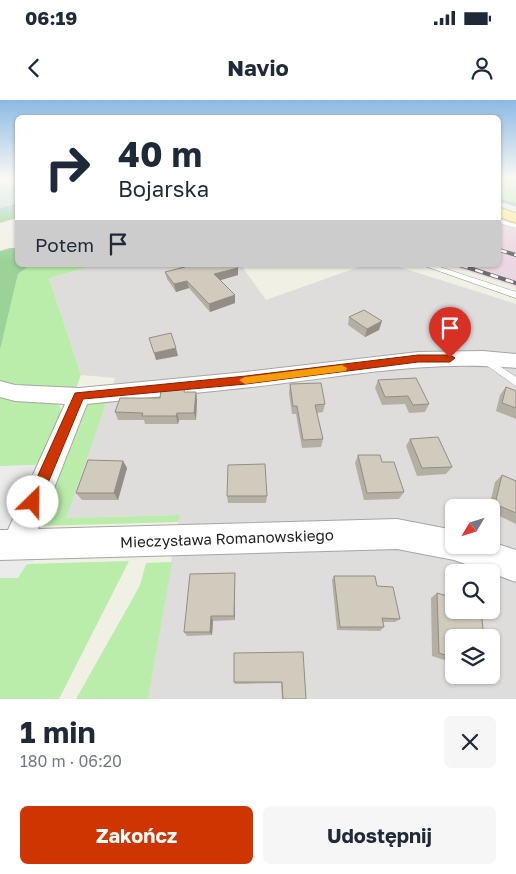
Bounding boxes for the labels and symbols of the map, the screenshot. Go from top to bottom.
pin [429,307,471,358]
position arrow [6,475,58,527]
north arrow [445,499,500,554]
street label: Mieczysława Romanowskiego [120,525,334,551]

